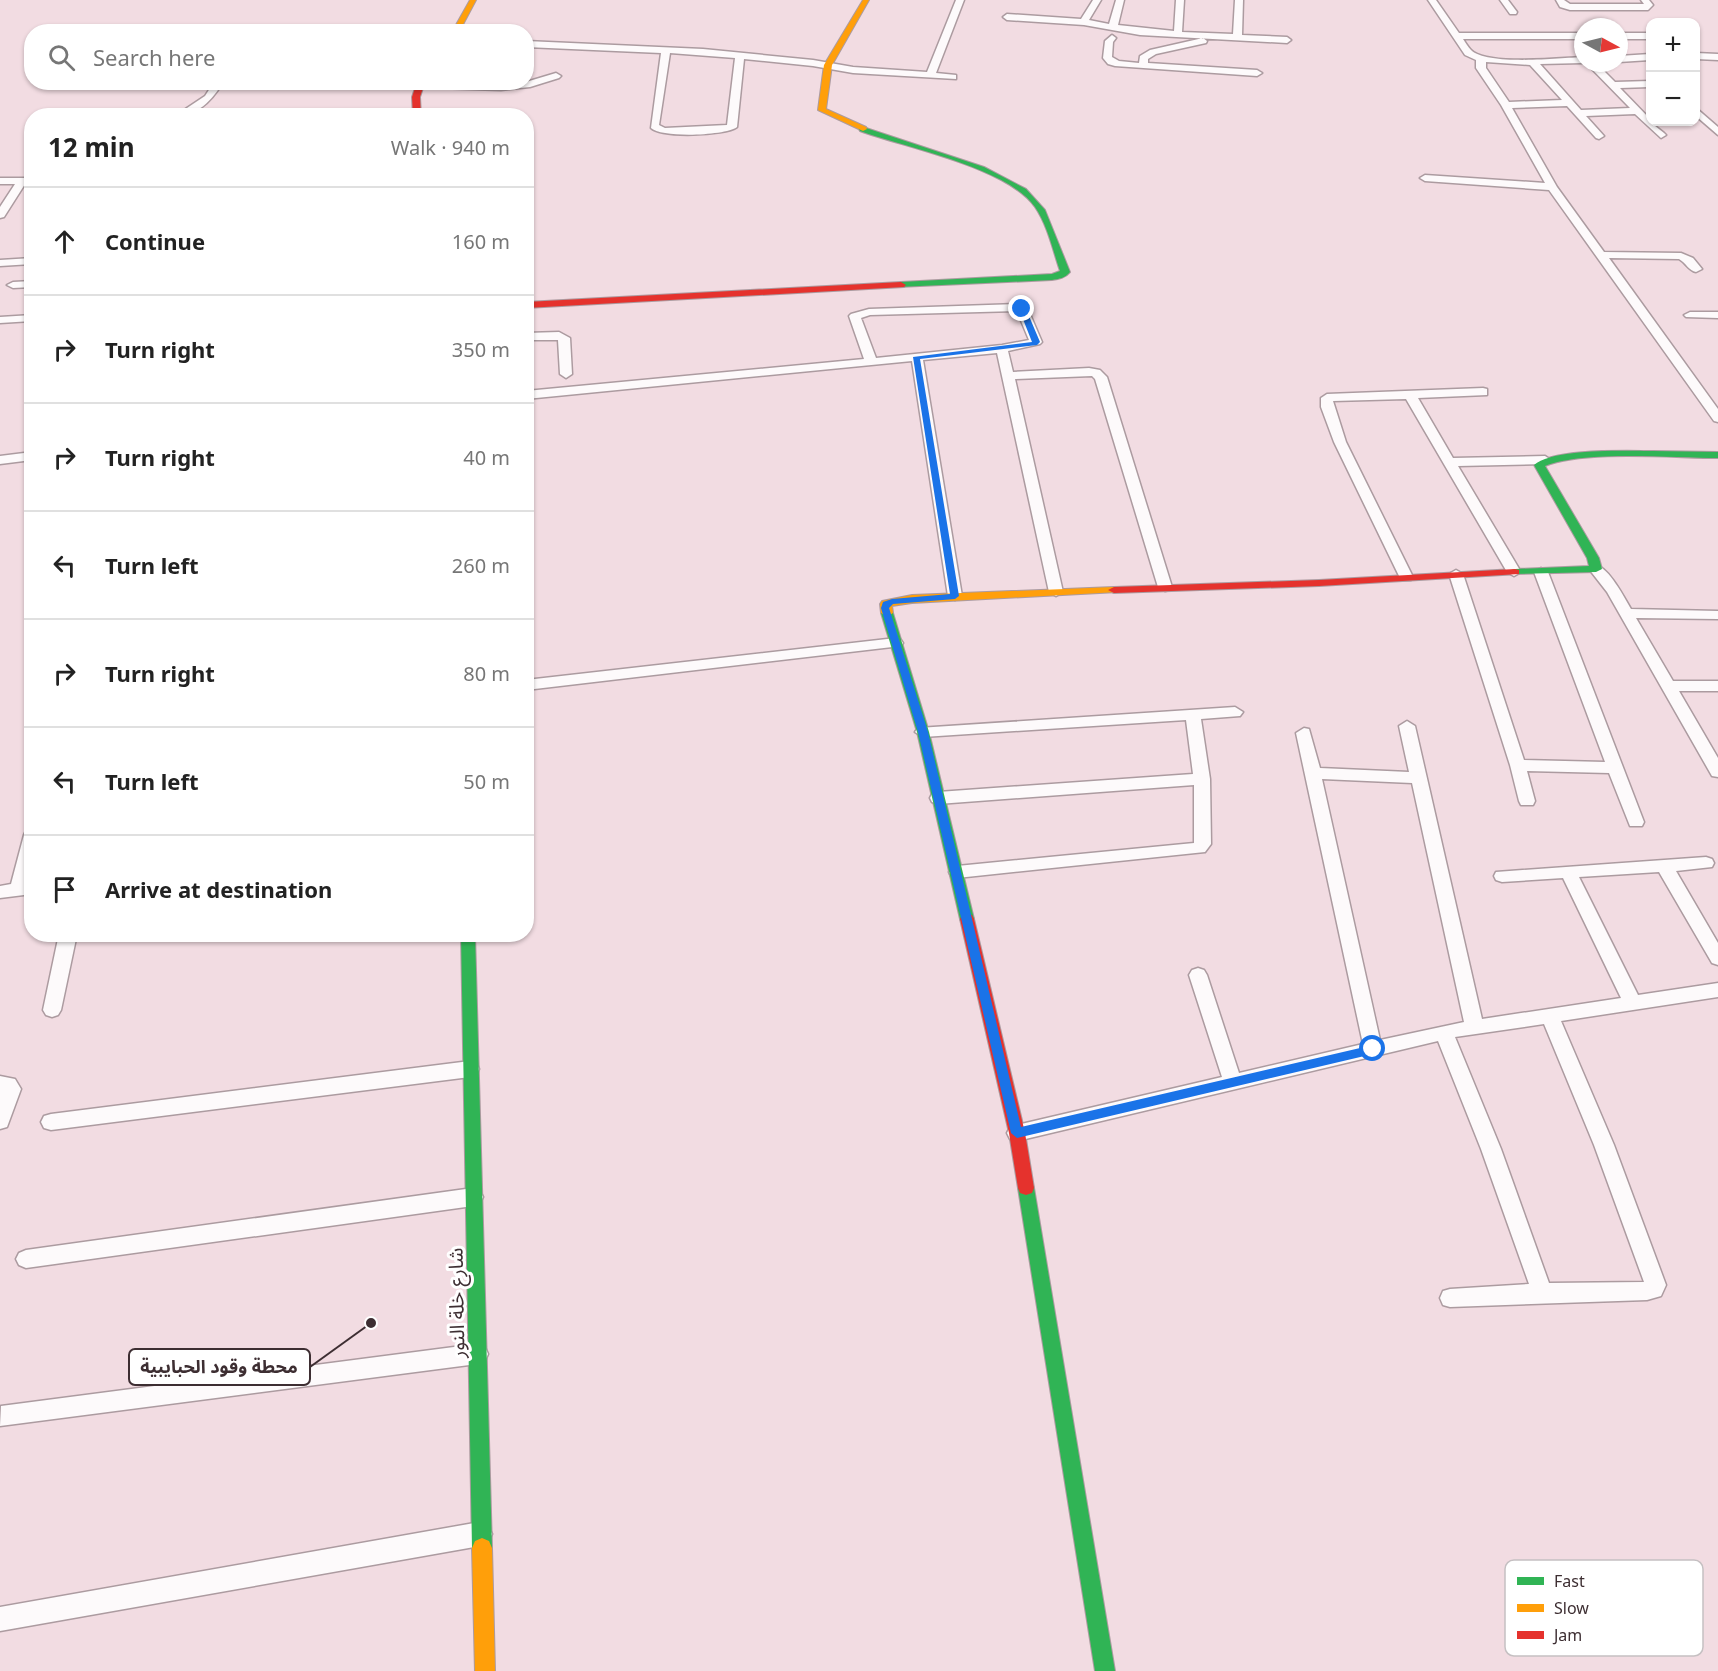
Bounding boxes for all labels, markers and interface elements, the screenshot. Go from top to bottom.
north arrow [1574,18,1628,72]
map controls [1646,18,1700,126]
button: + [1646,18,1700,72]
search box [24,24,534,90]
icon: search [45,41,78,74]
text: Search here [93,42,215,72]
button: − [1646,72,1700,126]
text: 12 min [48,129,135,165]
text: Walk · 940 m [391,134,510,161]
icon: ahead [48,225,81,258]
text: Continue [105,226,205,256]
text: 160 m [452,228,510,255]
route end [1008,295,1034,321]
icon: right [48,333,81,366]
text: Turn right [105,334,215,364]
text: 350 m [452,336,510,363]
icon: right [48,441,81,474]
text: Turn right [105,442,215,472]
text: 40 m [463,444,510,471]
icon: left [48,549,81,582]
text: Turn left [105,550,199,580]
text: 260 m [452,552,510,579]
icon: right [48,657,81,690]
text: Turn right [105,658,215,688]
text: 80 m [463,660,510,687]
icon: left [48,765,81,798]
text: Turn left [105,766,199,796]
text: 50 m [463,768,510,795]
icon: arrive [48,873,81,906]
text: Arrive at destination [105,874,332,904]
route start [1359,1035,1385,1061]
street label: شارع خلة النور [442,1247,472,1359]
callout: محطة وقود الحبايبية [129,1349,310,1385]
text: محطة وقود الحبايبية [140,1354,298,1378]
legend [1505,1560,1703,1656]
text: Fast [1554,1570,1585,1592]
text: Slow [1554,1597,1589,1619]
text: Jam [1552,1624,1582,1646]

